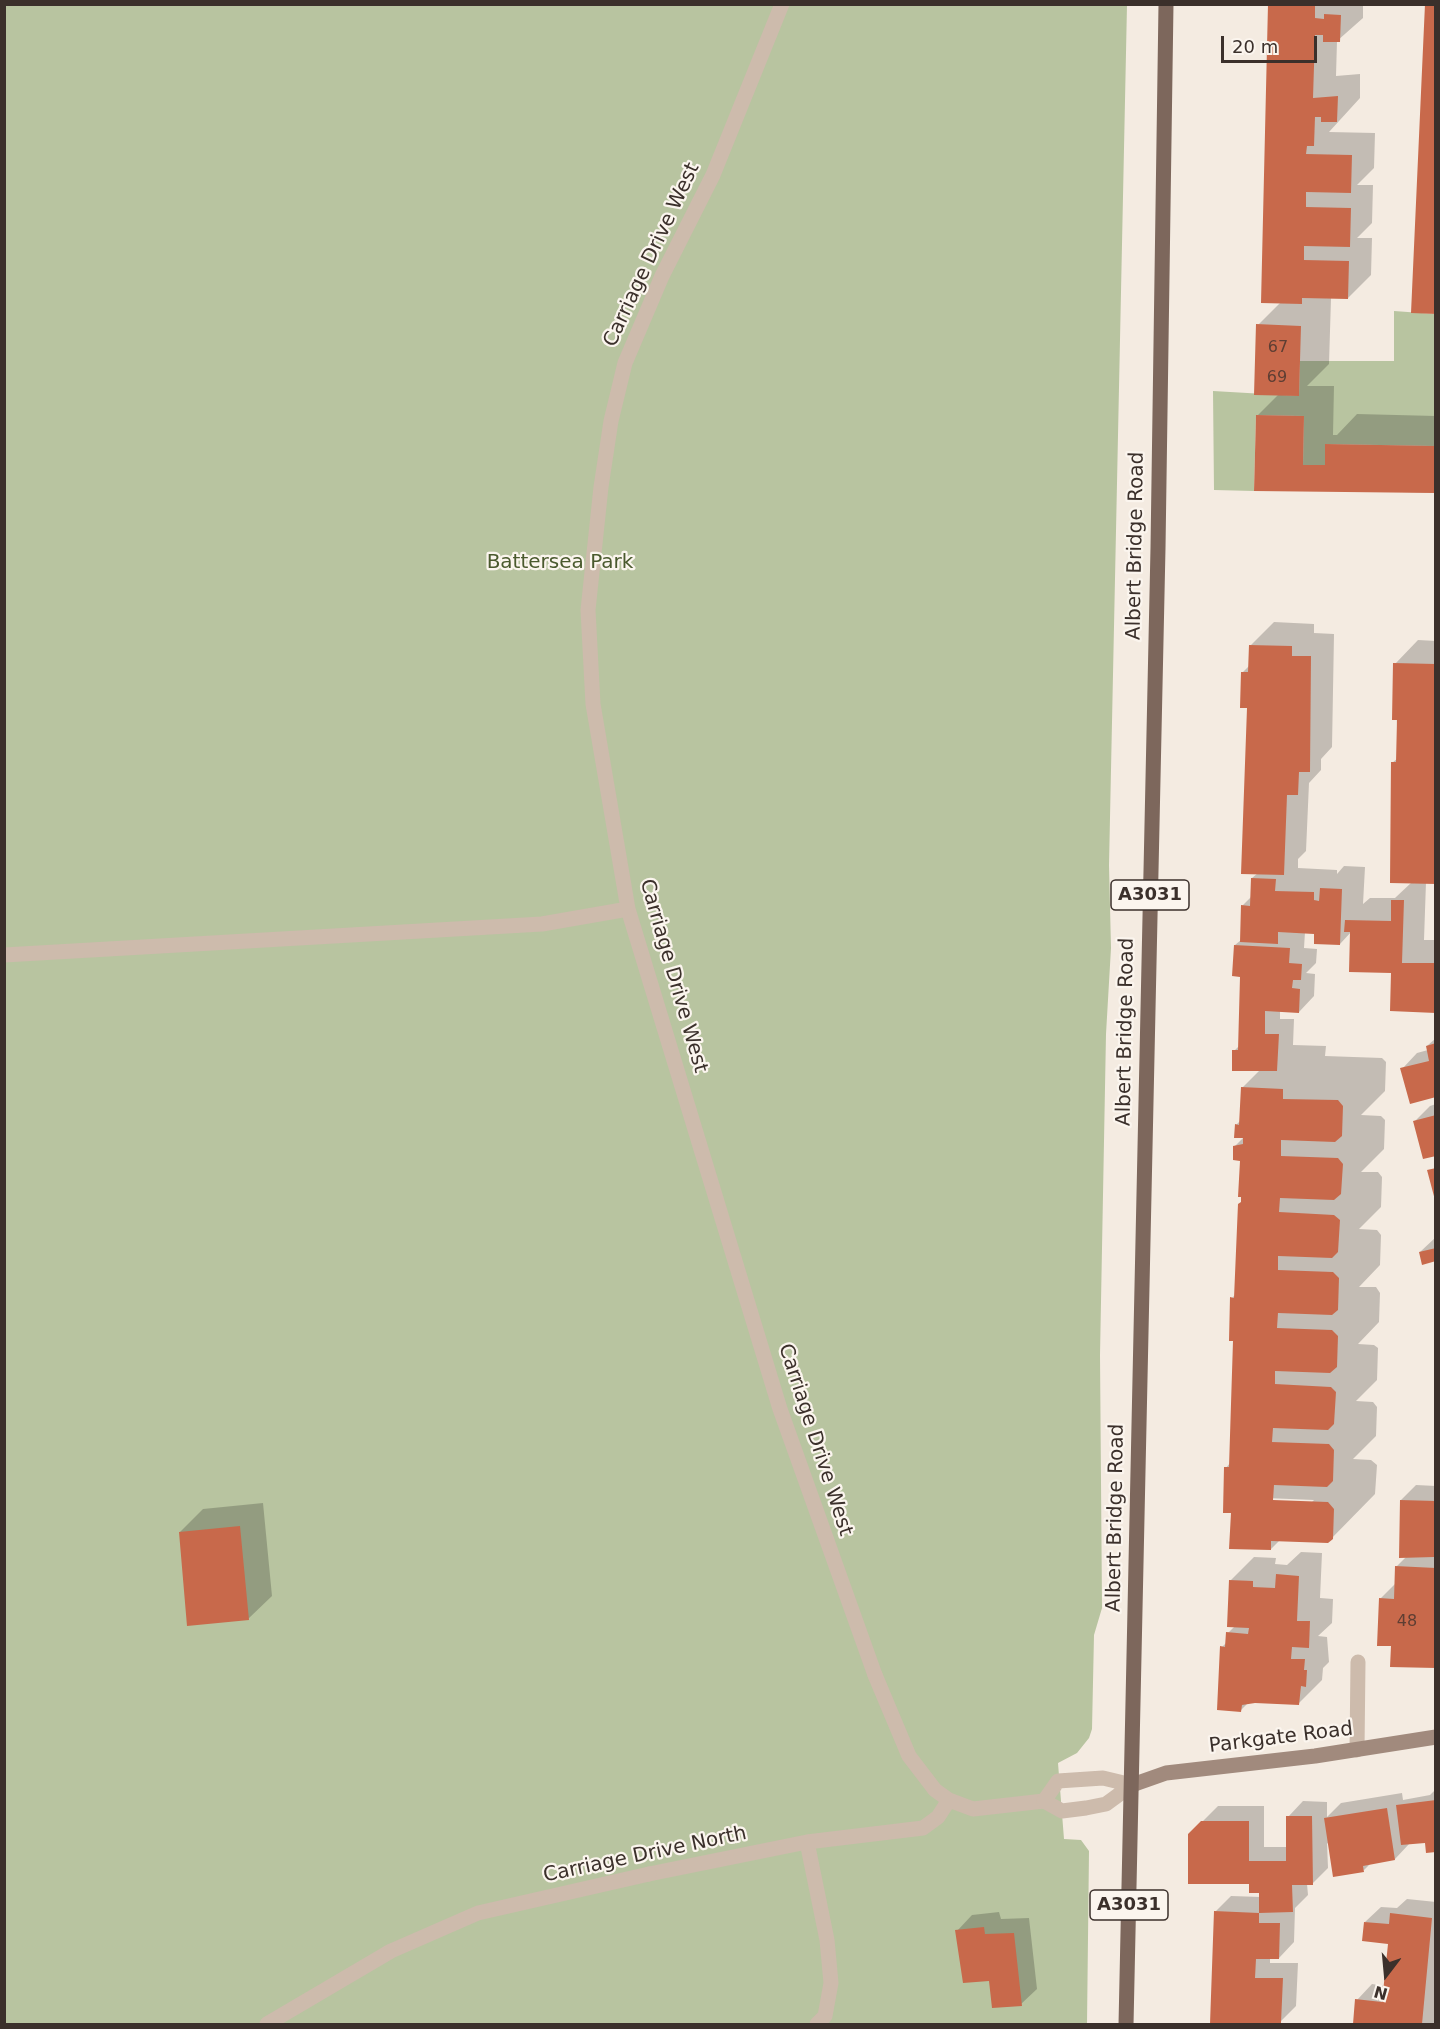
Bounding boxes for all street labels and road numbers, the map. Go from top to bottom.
street label: Carriage Drive West [599,159,705,351]
street label: Albert Bridge Road [1122,452,1150,640]
street label: Carriage Drive West [634,876,712,1076]
road number: A3031 [1111,880,1189,910]
street label: Albert Bridge Road [1112,938,1140,1126]
street label: Carriage Drive West [773,1341,857,1539]
street label: Albert Bridge Road [1102,1424,1130,1612]
street label: Parkgate Road [1208,1717,1354,1759]
street label: Carriage Drive North [541,1822,749,1888]
road number: A3031 [1090,1890,1168,1920]

